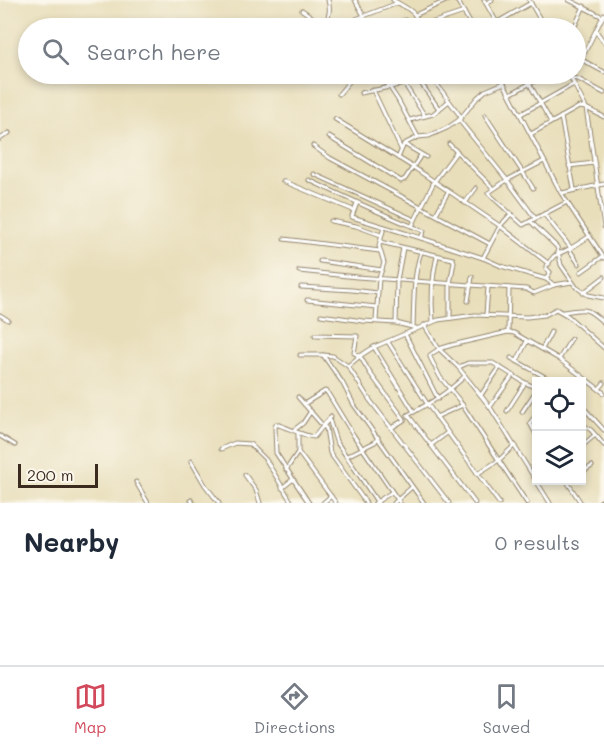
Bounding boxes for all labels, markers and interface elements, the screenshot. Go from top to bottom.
search box [18,18,586,84]
icon: search [39,35,72,68]
text: Search here [87,37,221,66]
map controls [532,377,586,485]
button: locate [532,377,586,431]
button: layers [532,431,586,485]
scale bar [18,461,98,488]
text: 200 m [27,464,74,485]
text: Nearby [24,525,119,559]
text: 0 results [495,529,580,555]
tab: Map [74,680,107,737]
tab: Directions [254,680,335,737]
tab: Saved [483,680,530,737]

